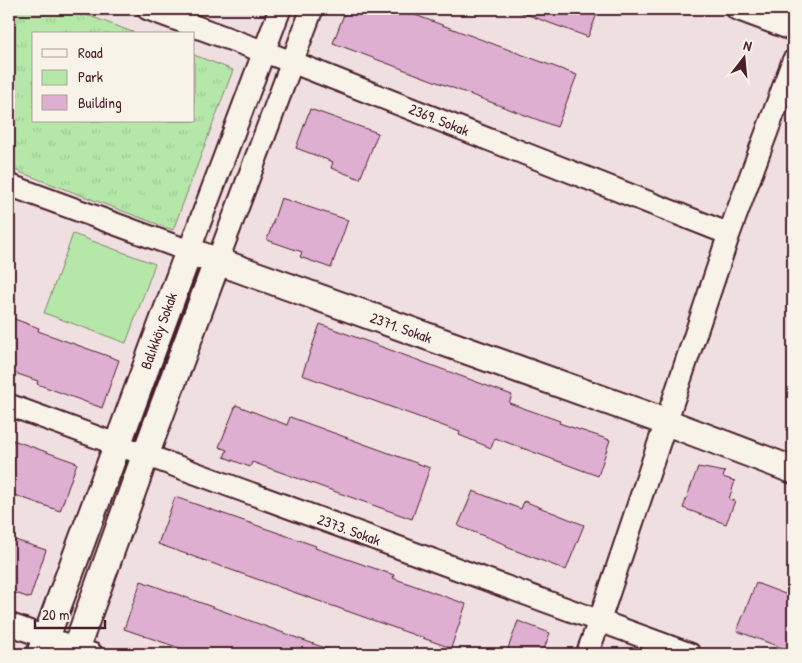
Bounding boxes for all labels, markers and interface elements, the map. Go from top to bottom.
legend [32,32,195,122]
north arrow [720,32,770,82]
text: N [742,35,754,55]
text: Road [78,42,103,63]
text: Park [78,66,103,87]
text: Building [78,92,122,113]
street label: 2369. Sokak [406,98,472,141]
street label: Balıkköy Sokak [135,289,182,372]
street label: 2371. Sokak [367,307,435,348]
street label: 2373. Sokak [315,508,384,551]
scale bar [35,598,105,630]
text: 20 m [42,604,69,625]

